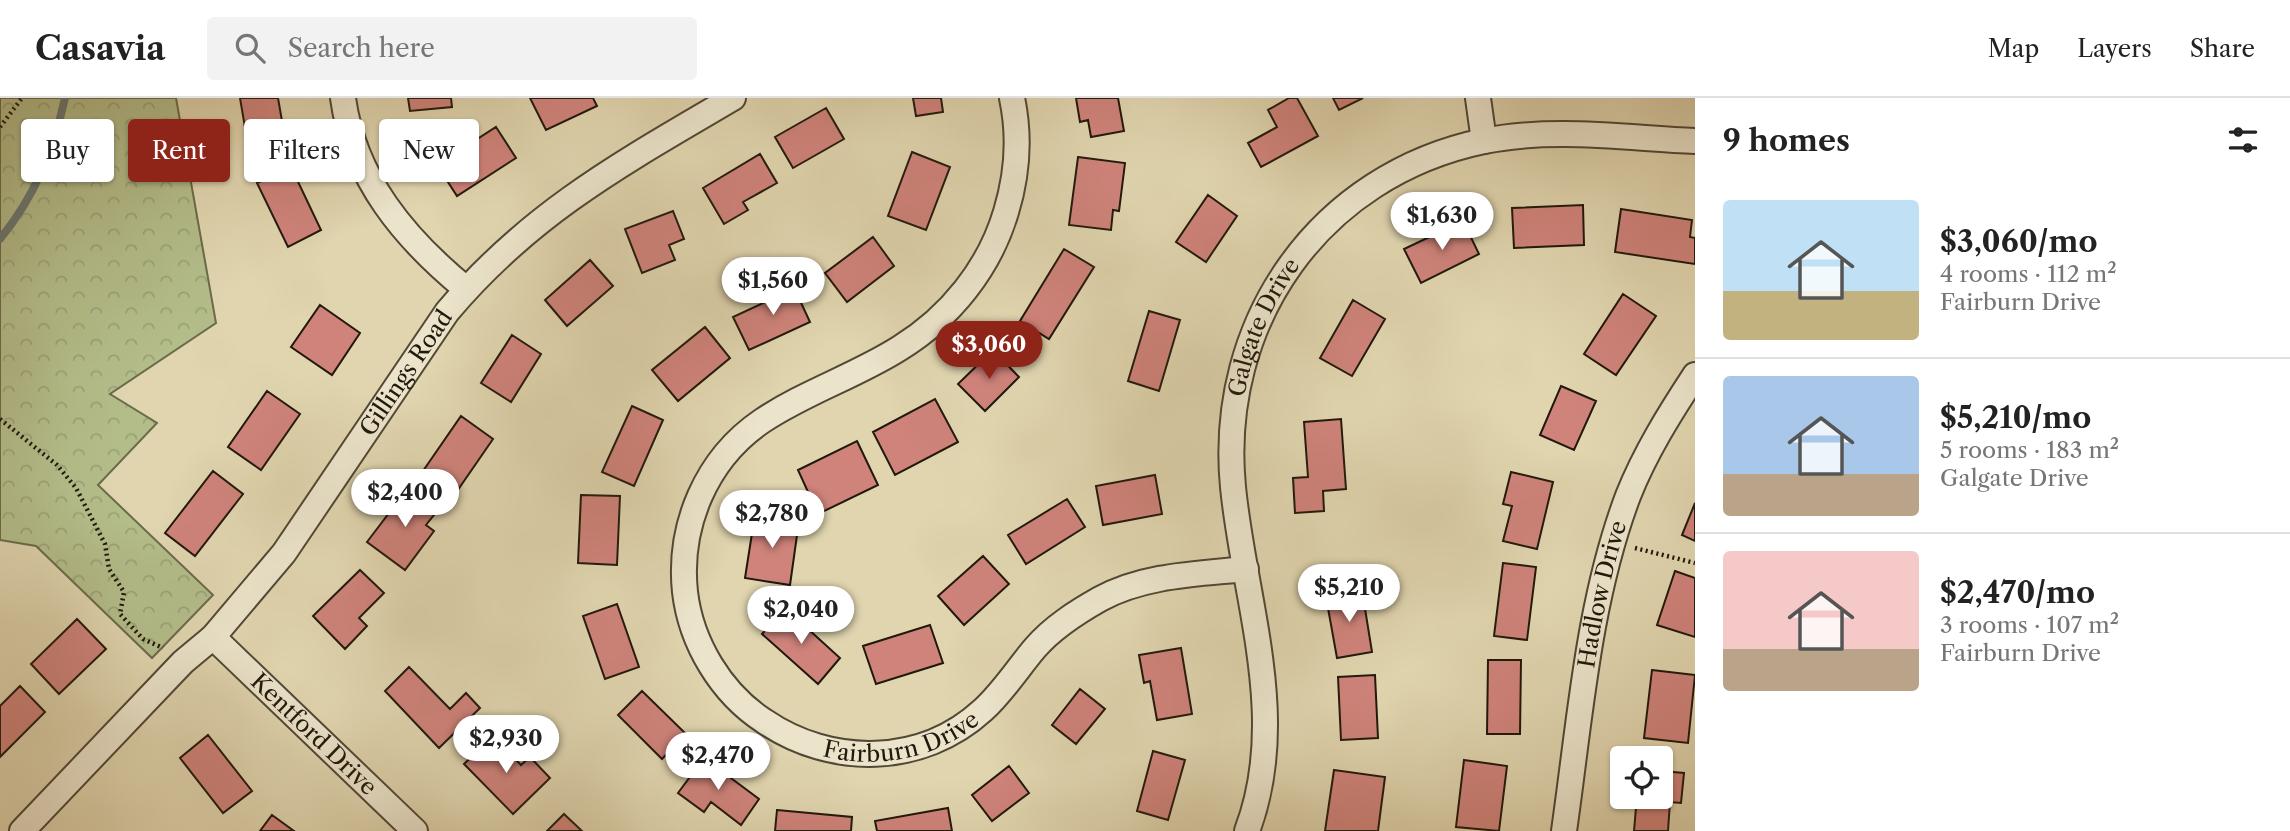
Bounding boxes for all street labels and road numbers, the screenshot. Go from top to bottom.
street label: Galgate Drive [1222,252,1305,399]
street label: Gillings Road [353,305,458,441]
street label: Hadlow Drive [1572,517,1632,670]
street label: Kentford Drive [245,667,383,801]
street label: Fairburn Drive [821,705,984,768]

